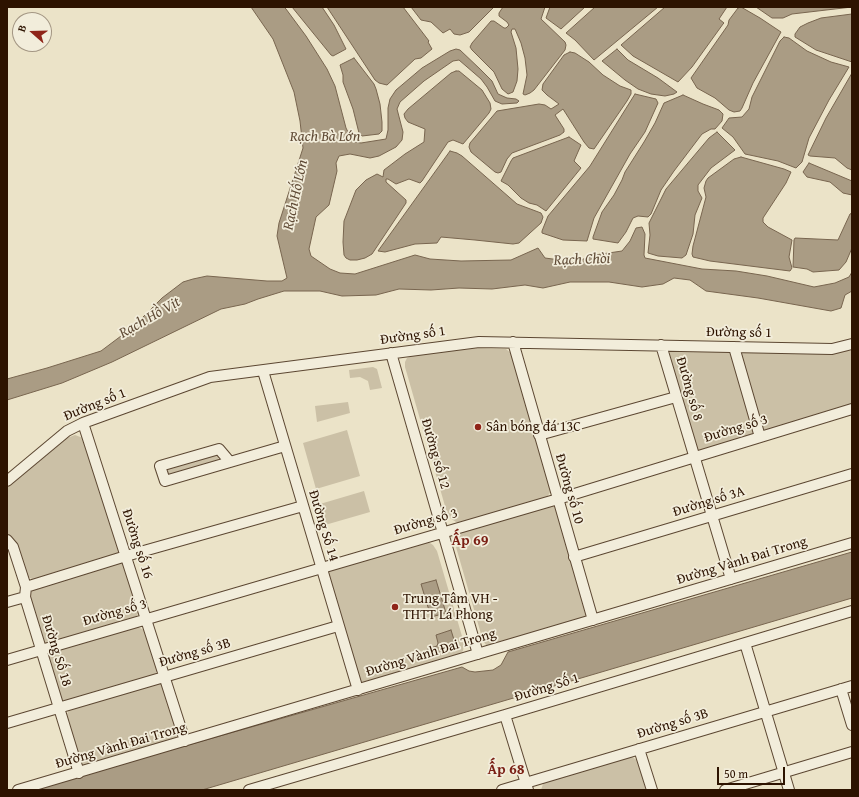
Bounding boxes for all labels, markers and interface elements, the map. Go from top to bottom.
north arrow [12,12,52,52]
text: B [13,22,30,34]
water label: Rạch Bà Lớn [290,128,360,146]
water label: Rạch Hố Lớn [280,158,312,232]
water label: Rạch Chòi [553,250,611,270]
water label: Rạch Hồ Vịt [116,293,184,343]
street label: Đường số 1 [379,323,447,349]
street label: Đường số 1 [706,324,772,342]
street label: Đường số 8 [672,355,706,423]
street label: Đường số 1 [61,385,129,425]
street label: Đường số 3 [702,411,770,447]
street label: Đường số 12 [417,417,453,491]
place label: Sân bóng đá 13C [486,419,581,435]
marker: Sân bóng đá 13C [473,422,483,432]
street label: Đường số 10 [551,452,587,526]
street label: Đường số 3A [671,483,747,521]
street label: Đường Số 14 [304,488,342,564]
street label: Đường số 3 [392,505,460,539]
street label: Đường số 16 [118,507,156,581]
district label: Ấp 69 [452,532,488,550]
street label: Đường Vành Đai Trong [675,533,809,589]
place label: Trung Tâm VH - THTT Lá Phong [403,591,497,624]
street label: Đường số 3 [81,596,149,630]
marker: Trung Tâm VH - THTT Lá Phong [390,602,400,612]
street label: Đường Số 18 [37,613,75,689]
street label: Đường Vành Đai Trong [364,625,498,681]
street label: Đường số 3B [157,635,233,671]
street label: Đường Số 1 [513,670,581,706]
street label: Đường số 3B [635,705,711,743]
street label: Đường Vành Đai Trong [54,719,188,773]
scale bar [719,759,787,785]
district label: Ấp 68 [488,761,524,779]
text: 50 m [724,765,748,782]

